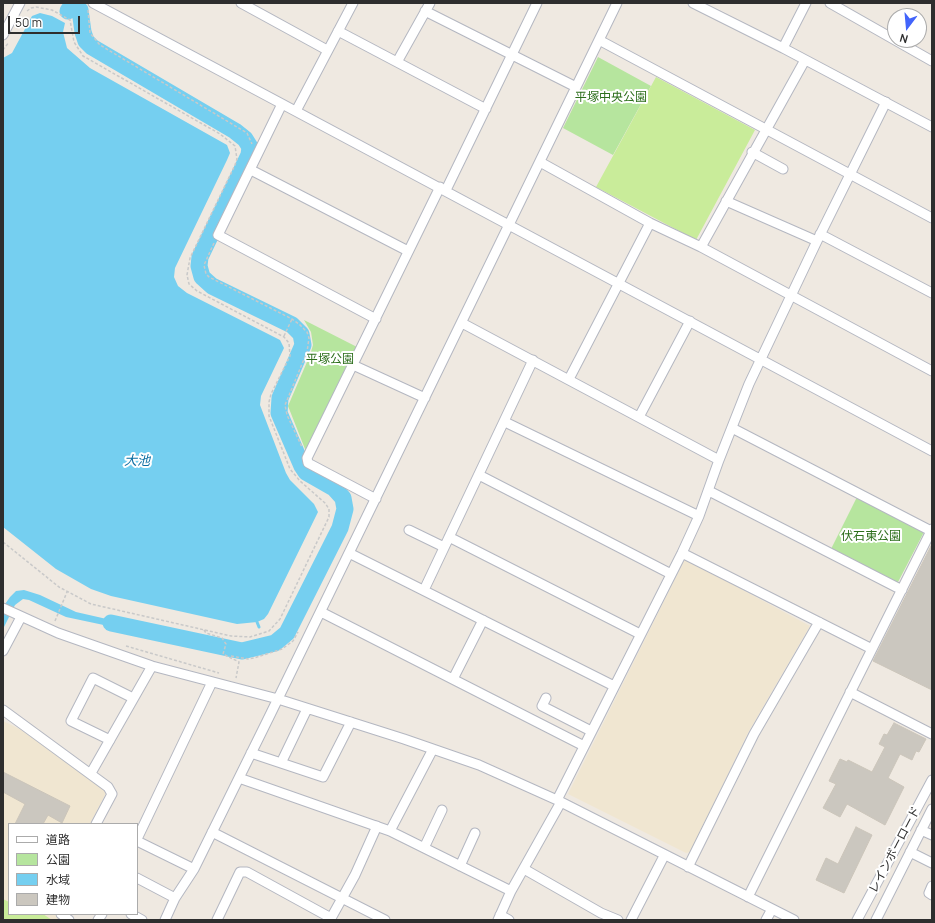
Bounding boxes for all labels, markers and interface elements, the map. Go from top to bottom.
scale bar [10,8,82,34]
north arrow [887,8,927,48]
text: 50 m [15,14,42,31]
text: N [898,31,910,47]
park label: 平塚中央公園 [575,91,647,105]
park label: 平塚公園 [306,353,354,367]
water label: 大池 [124,453,150,469]
park label: 伏石東公園 [841,530,901,544]
street label: レインボーロード [866,804,924,896]
legend [8,823,138,915]
text: 道路 [46,831,70,848]
text: 公園 [46,851,70,868]
text: 水域 [46,871,70,888]
text: 建物 [46,891,70,908]

